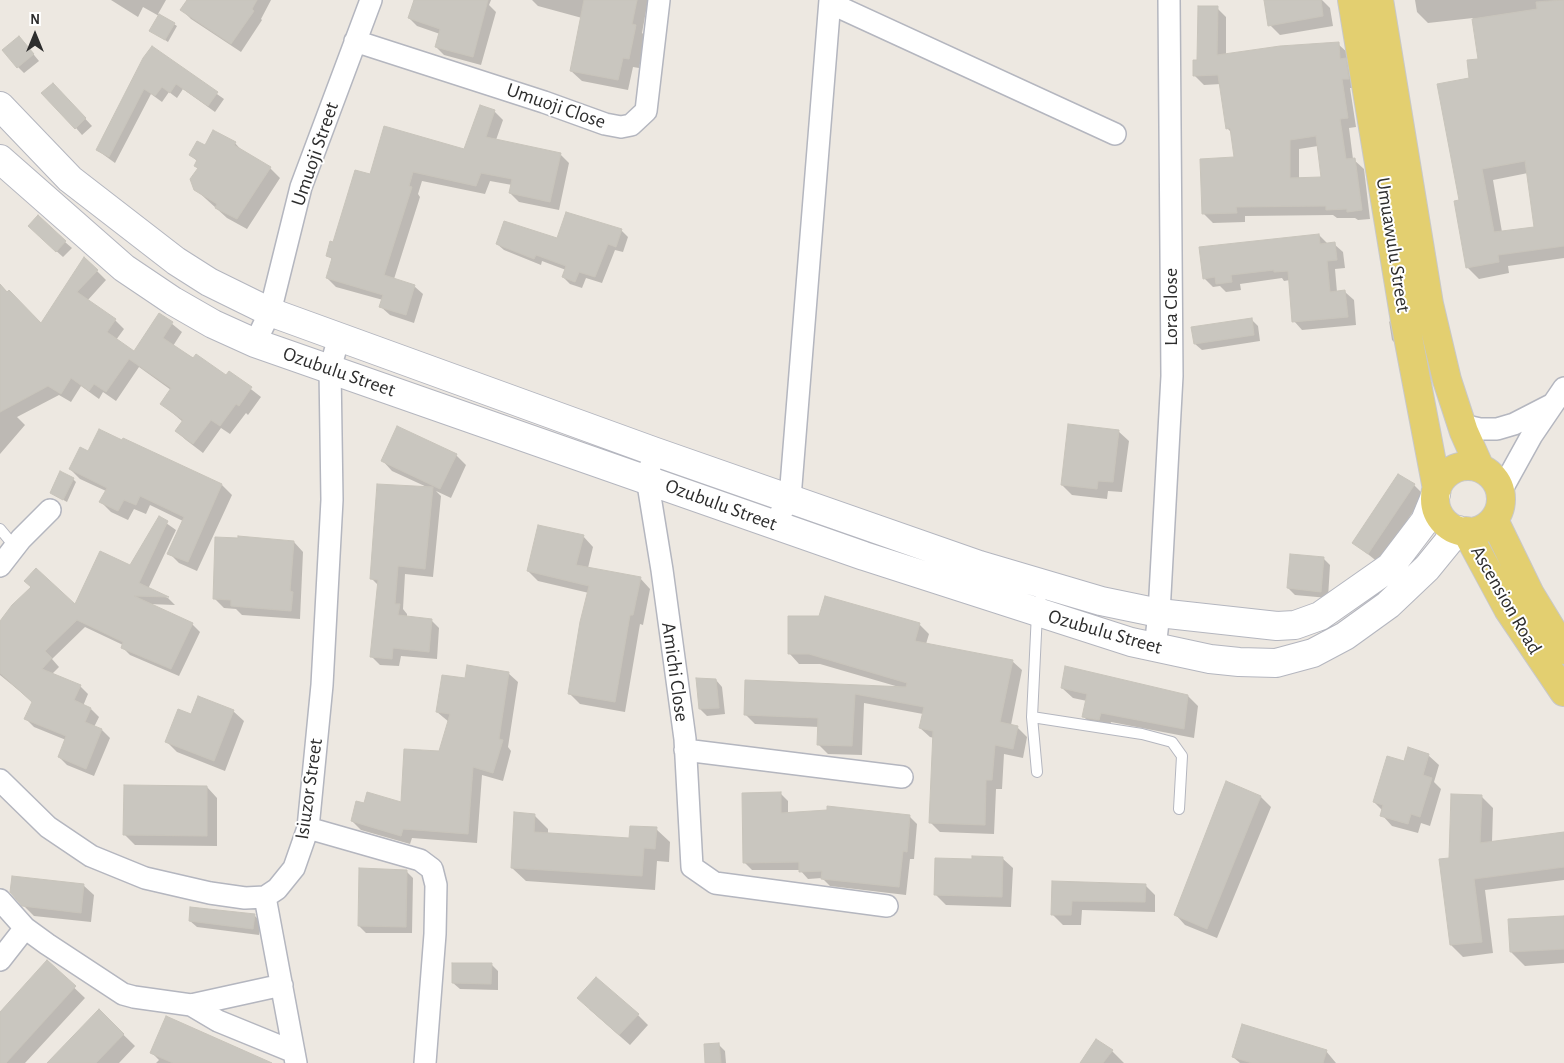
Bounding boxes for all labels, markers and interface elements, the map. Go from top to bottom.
north arrow [10,10,60,60]
text: N [30,13,40,27]
street label: Umuoji Close [503,78,609,134]
street label: Umuoji Street [286,99,344,209]
street label: Umuawulu Street [1370,176,1416,314]
street label: Lora Close [1159,268,1183,346]
street label: Ozubulu Street [280,342,398,402]
street label: Ozubulu Street [662,474,780,536]
street label: Ascension Road [1465,541,1547,659]
street label: Ozubulu Street [1045,604,1165,660]
street label: Amichi Close [656,621,694,723]
street label: Isiuzor Street [290,737,328,841]

